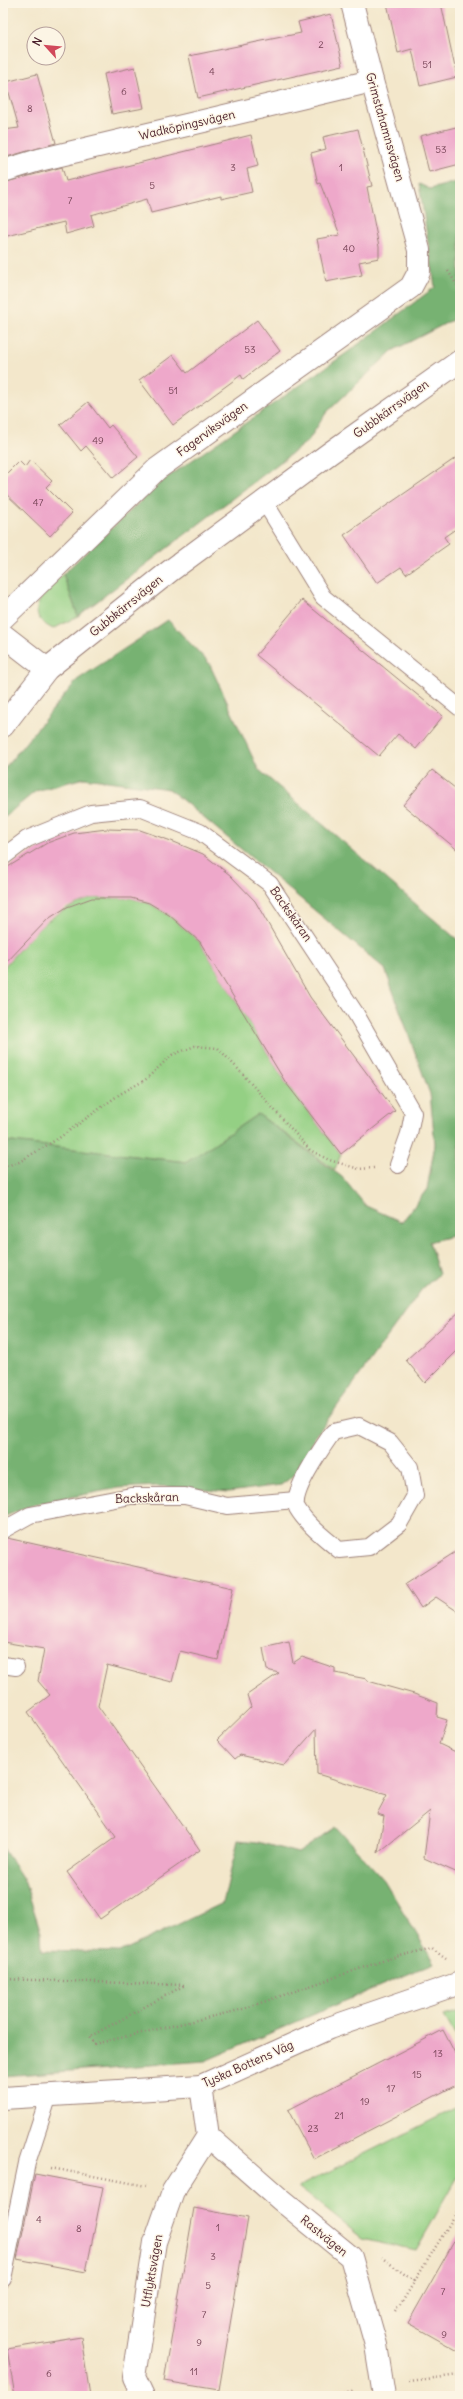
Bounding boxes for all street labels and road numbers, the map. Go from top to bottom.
street label: Grimstahamnsvägen [363,71,408,183]
street label: Wadköpingsvägen [137,106,237,143]
street label: Gubbkärrsvägen [350,376,431,441]
street label: Fagerviksvägen [173,398,250,459]
street label: Gubbkärrsvägen [86,572,165,640]
street label: Backskåran [267,883,316,944]
street label: Backskåran [115,1489,179,1506]
street label: Tyska Bottens Väg [200,2037,296,2090]
street label: Rastvägen [298,2212,351,2259]
street label: Utflyktsvägen [138,2233,165,2309]

